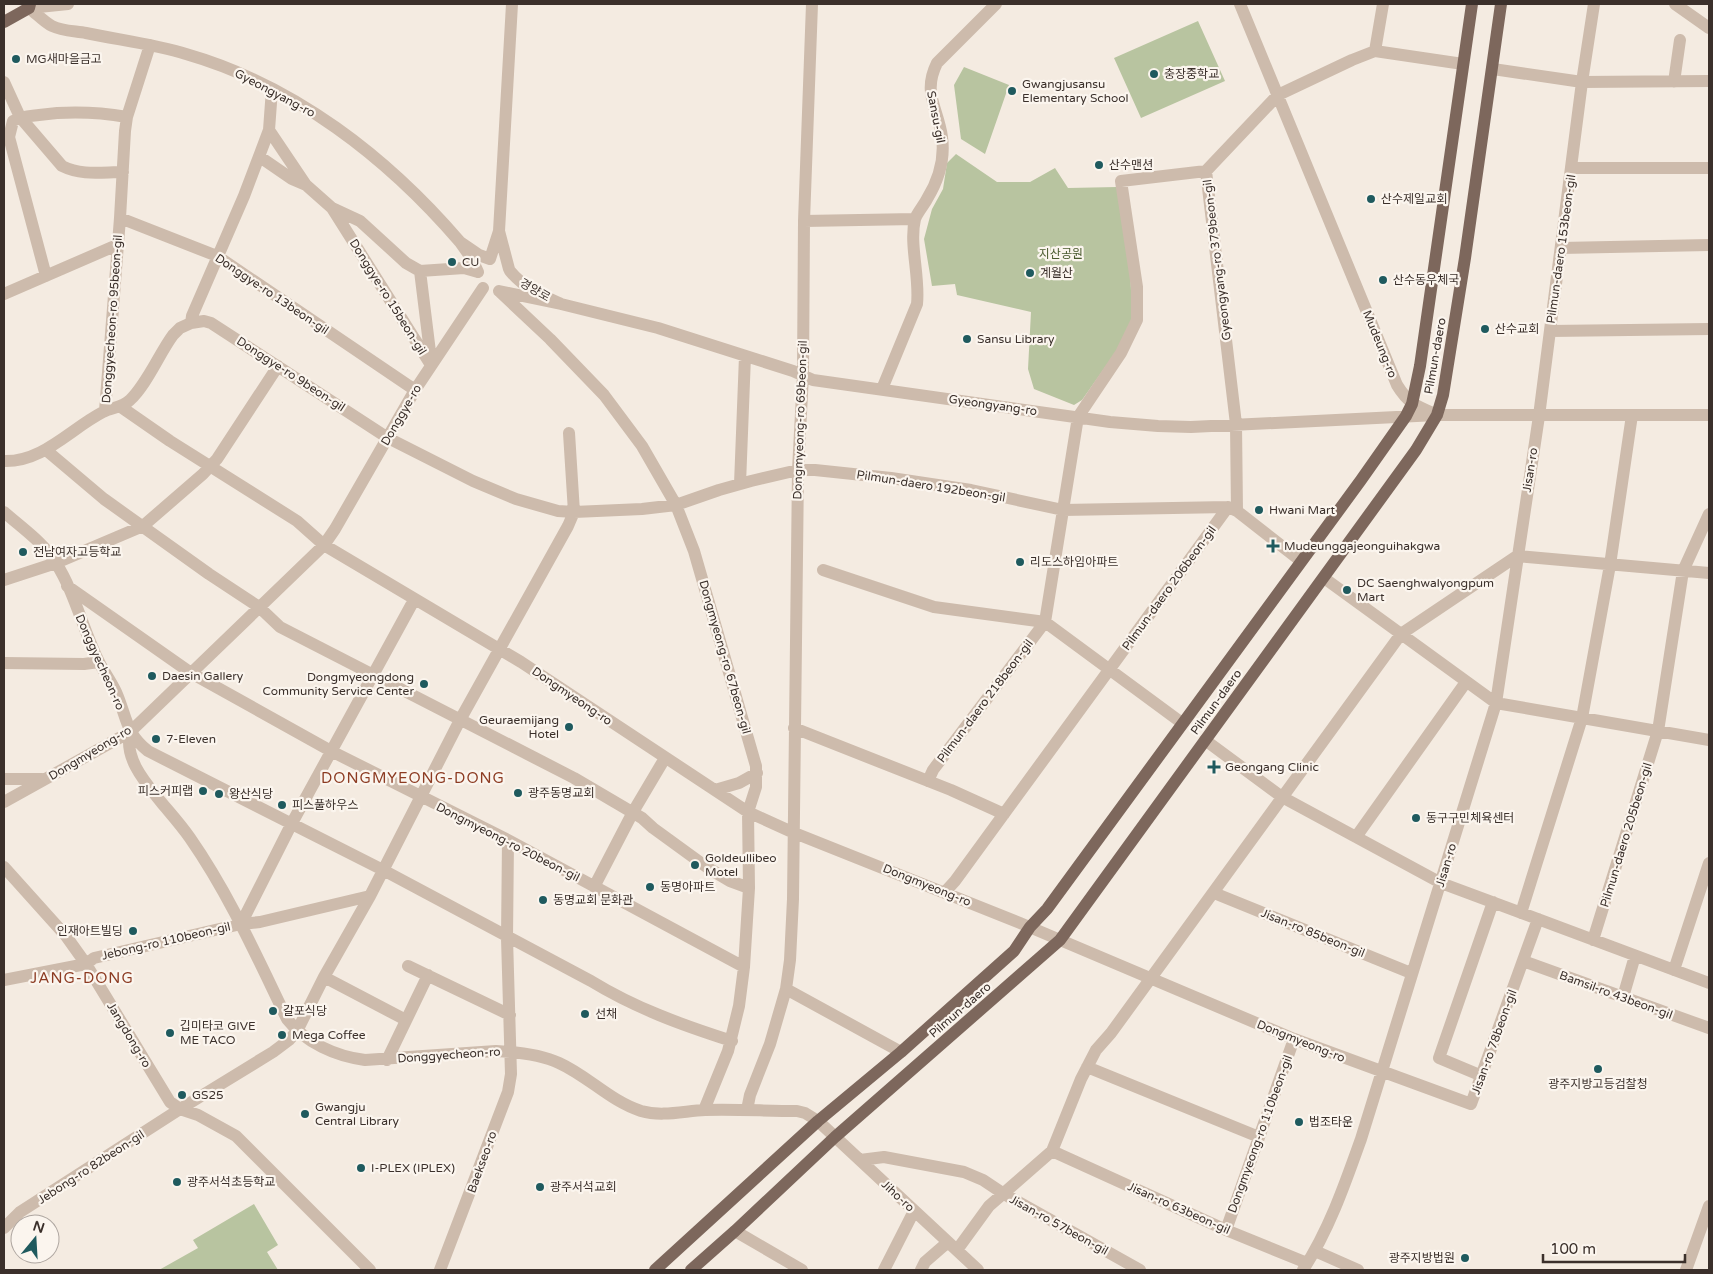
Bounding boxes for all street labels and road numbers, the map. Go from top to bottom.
street label: Gyeongyang-ro [232,66,318,120]
street label: Sansu-gil [924,90,948,144]
street label: Pilmun-daero 153beon-gil [1544,174,1578,324]
street label: Gyeongyang-ro 379beon-gil [1200,179,1234,341]
street label: Donggyecheon-ro 95beon-gil [99,234,125,404]
street label: Donggye-ro 15beon-gil [347,237,429,357]
street label: Donggye-ro 13beon-gil [213,251,331,337]
street label: 경양로 [517,276,553,304]
street label: Mudeung-ro [1360,308,1400,380]
street label: Pilmun-daero [1421,317,1449,395]
street label: Donggye-ro 9beon-gil [234,334,348,414]
street label: Dongmyeong-ro 69beon-gil [790,340,810,500]
street label: Donggye-ro [378,382,424,448]
street label: Gyeongyang-ro [948,392,1038,418]
street label: Jisan-ro [1520,447,1540,493]
street label: Pilmun-daero 192beon-gil [856,467,1006,505]
street label: Pilmun-daero 206beon-gil [1119,523,1219,653]
street label: Dongmyeong-ro 67beon-gil [696,578,754,736]
street label: Donggyecheon-ro [73,612,127,712]
street label: Pilmun-daero 218beon-gil [934,637,1036,765]
street label: Dongmyeong-ro [529,664,615,728]
street label: Pilmun-daero [1188,667,1244,737]
street label: Dongmyeong-ro [46,723,134,783]
street label: Pilmun-daero 205beon-gil [1597,761,1655,909]
street label: Dongmyeong-ro 20beon-gil [434,800,582,884]
street label: Jisan-ro [1433,841,1459,889]
street label: Dongmyeong-ro [881,861,973,909]
street label: Jisan-ro 85beon-gil [1259,906,1367,960]
street label: Jebong-ro 110beon-gil [100,919,232,963]
street label: Bamsil-ro 43beon-gil [1558,968,1674,1022]
street label: Pilmun-daero [926,979,994,1041]
street label: Jisan-ro 78beon-gil [1469,988,1519,1096]
street label: Jangdong-ro [104,1000,154,1070]
street label: Dongmyeong-ro [1255,1017,1347,1065]
street label: Donggyecheon-ro [397,1044,501,1066]
street label: Dongmyeong-ro 110beon-gil [1225,1053,1295,1215]
street label: Jebong-ro 82beon-gil [35,1127,147,1207]
street label: Baekseo-ro [464,1129,500,1195]
street label: Jiho-ro [879,1177,917,1215]
street label: Jisan-ro 63beon-gil [1126,1179,1232,1237]
street label: Jisan-ro 57beon-gil [1007,1192,1111,1258]

